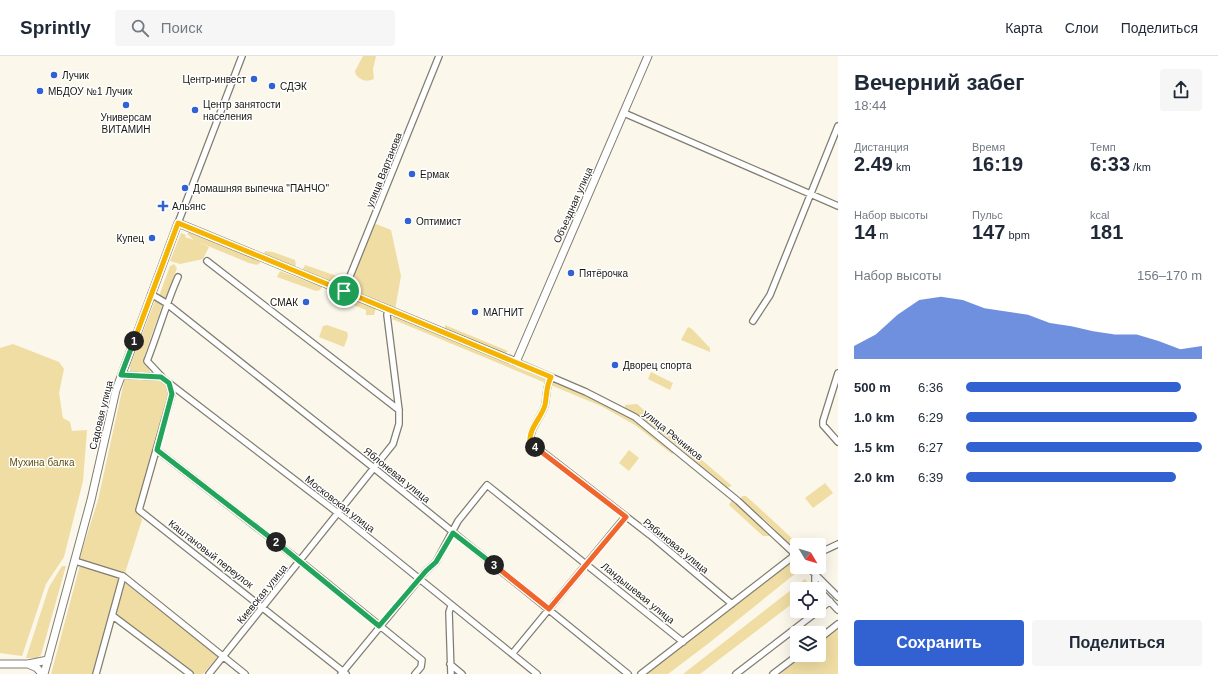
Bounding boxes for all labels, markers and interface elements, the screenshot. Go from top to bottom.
search box [115,10,395,46]
text: Sprintly [20,17,91,38]
icon: search [129,17,151,39]
text: Поиск [161,19,202,36]
text: Карта [1005,20,1043,36]
text: Слои [1065,20,1099,36]
text: Поделиться [1121,20,1198,36]
button: share [1160,69,1202,111]
marker: Лучик [49,70,59,80]
place label: Лучик [62,70,89,81]
text: Вечерний забег [854,70,1024,95]
place label: Центр-инвест [183,74,246,85]
marker: Центр-инвест [249,74,259,84]
marker: СДЭК [267,81,277,91]
place label: СДЭК [280,81,307,92]
marker: МБДОУ №1 Лучик [35,86,45,96]
place label: МБДОУ №1 Лучик [48,86,133,97]
text: 18:44 [854,98,887,113]
place label: Центр занятости населения [203,99,281,122]
marker: Универсам ВИТАМИН [121,100,131,110]
marker: Центр занятости населения [190,105,200,115]
place label: Универсам ВИТАМИН [101,112,152,135]
street label: улица Вартанова [364,131,404,209]
text: Дистанция [854,141,909,153]
text: Время [972,141,1005,153]
text: Темп [1090,141,1116,153]
text: 2.49 [854,153,893,175]
text: 16:19 [972,153,1023,175]
text: 6:33 [1090,153,1130,175]
text: km [893,161,911,173]
text: /km [1130,161,1151,173]
street label: Объездная улица [551,165,595,245]
marker: Ермак [407,169,417,179]
place label: Ермак [420,169,450,180]
marker: Домашняя выпечка "ПАНЧО" [180,183,190,193]
place label: Домашняя выпечка "ПАНЧО" [193,183,329,194]
marker: Альянс [157,200,169,212]
place label: Альянс [172,201,206,212]
text: Набор высоты [854,209,928,221]
text: Пульс [972,209,1003,221]
text: kcal [1090,209,1110,221]
marker: Оптимист [403,216,413,226]
place label: Оптимист [416,216,462,227]
text: 14 [854,221,876,243]
text: 147 [972,221,1005,243]
text: 181 [1090,221,1123,243]
text: m [876,229,888,241]
text: bpm [1005,229,1030,241]
place label: Купец [116,233,144,244]
marker: Купец [147,233,157,243]
marker: Пятёрочка [566,268,576,278]
place label: Пятёрочка [579,268,628,279]
text: Набор высоты [854,268,941,283]
text: 156–170 m [1137,268,1202,283]
pin [327,274,361,308]
icon: arrive [333,280,355,302]
place label: СМАК [270,297,298,308]
marker: СМАК [301,297,311,307]
marker: МАГНИТ [470,307,480,317]
place label: МАГНИТ [483,307,524,318]
pin: 1 [124,331,144,351]
text: 1 [131,335,137,347]
marker: Дворец спорта [610,360,620,370]
place label: Дворец спорта [623,360,692,371]
street label: Садовая улица [87,379,115,451]
text: 500 m [854,380,891,395]
text: 6:36 [918,380,943,395]
street label: улица Речников [641,408,705,462]
text: 1.0 km [854,410,894,425]
text: 6:29 [918,410,943,425]
pin: 4 [525,437,545,457]
text: 1.5 km [854,440,894,455]
text: 6:27 [918,440,943,455]
text: 4 [532,441,538,453]
street label: Яблоневая улица [362,445,432,505]
park label: Мухина балка [10,457,75,468]
text: 2.0 km [854,470,894,485]
text: 6:39 [918,470,943,485]
street label: Московская улица [303,473,377,535]
street label: Рябиновая улица [641,516,711,576]
street label: Каштановый переулок [167,518,256,591]
pin: 2 [266,532,286,552]
text: 2 [273,536,279,548]
north arrow [790,538,826,574]
map controls [790,538,826,662]
pin: 3 [484,555,504,575]
text: 3 [491,559,497,571]
street label: Ландышевая улица [599,560,677,626]
street label: Киевская улица [235,562,290,626]
button: locate [790,582,826,618]
button: Сохранить [854,620,1024,666]
button: Поделиться [1032,620,1202,666]
button: layers [790,626,826,662]

